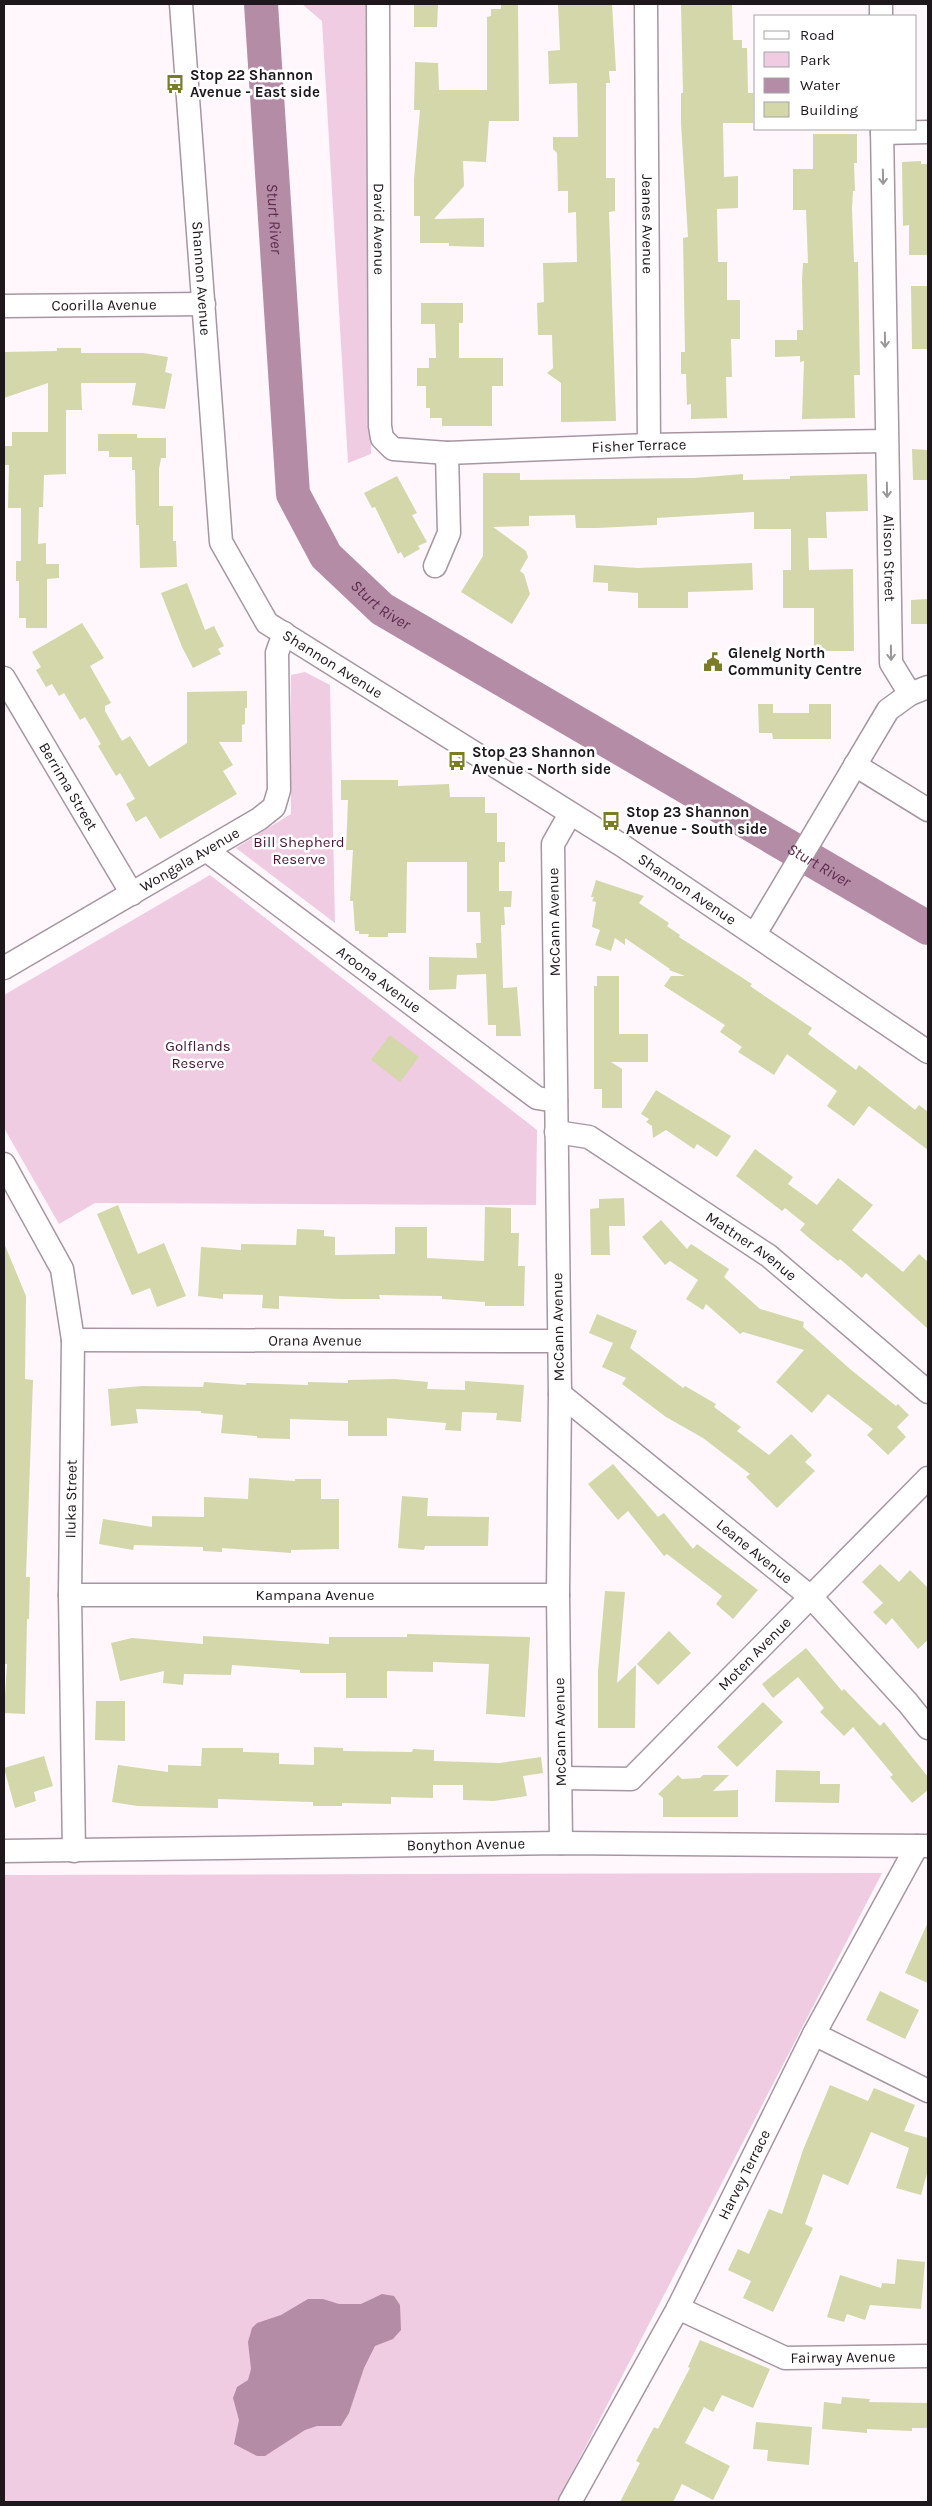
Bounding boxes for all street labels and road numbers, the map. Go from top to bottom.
street label: Jeanes Avenue [638,174,657,274]
street label: David Avenue [370,183,388,275]
street label: Shannon Avenue [188,220,215,336]
street label: Coorilla Avenue [51,295,157,315]
street label: Fisher Terrace [591,435,686,456]
street label: Alison Street [879,514,899,602]
street label: Shannon Avenue [279,626,386,702]
street label: Berrima Street [35,739,102,834]
street label: Wongala Avenue [137,823,243,896]
street label: Shannon Avenue [634,850,740,929]
street label: McCann Avenue [544,867,564,977]
street label: Aroona Avenue [333,942,425,1017]
street label: Mattner Avenue [702,1208,800,1285]
street label: McCann Avenue [548,1272,568,1382]
street label: Orana Avenue [268,1331,362,1350]
street label: Iluka Street [61,1459,81,1539]
street label: Leane Avenue [713,1515,796,1587]
street label: Kampana Avenue [256,1586,374,1604]
street label: Moten Avenue [714,1613,795,1694]
street label: McCann Avenue [550,1677,570,1787]
street label: Bonython Avenue [407,1835,525,1854]
street label: Harvey Terrace [714,2127,774,2223]
street label: Fairway Avenue [790,2347,895,2367]

